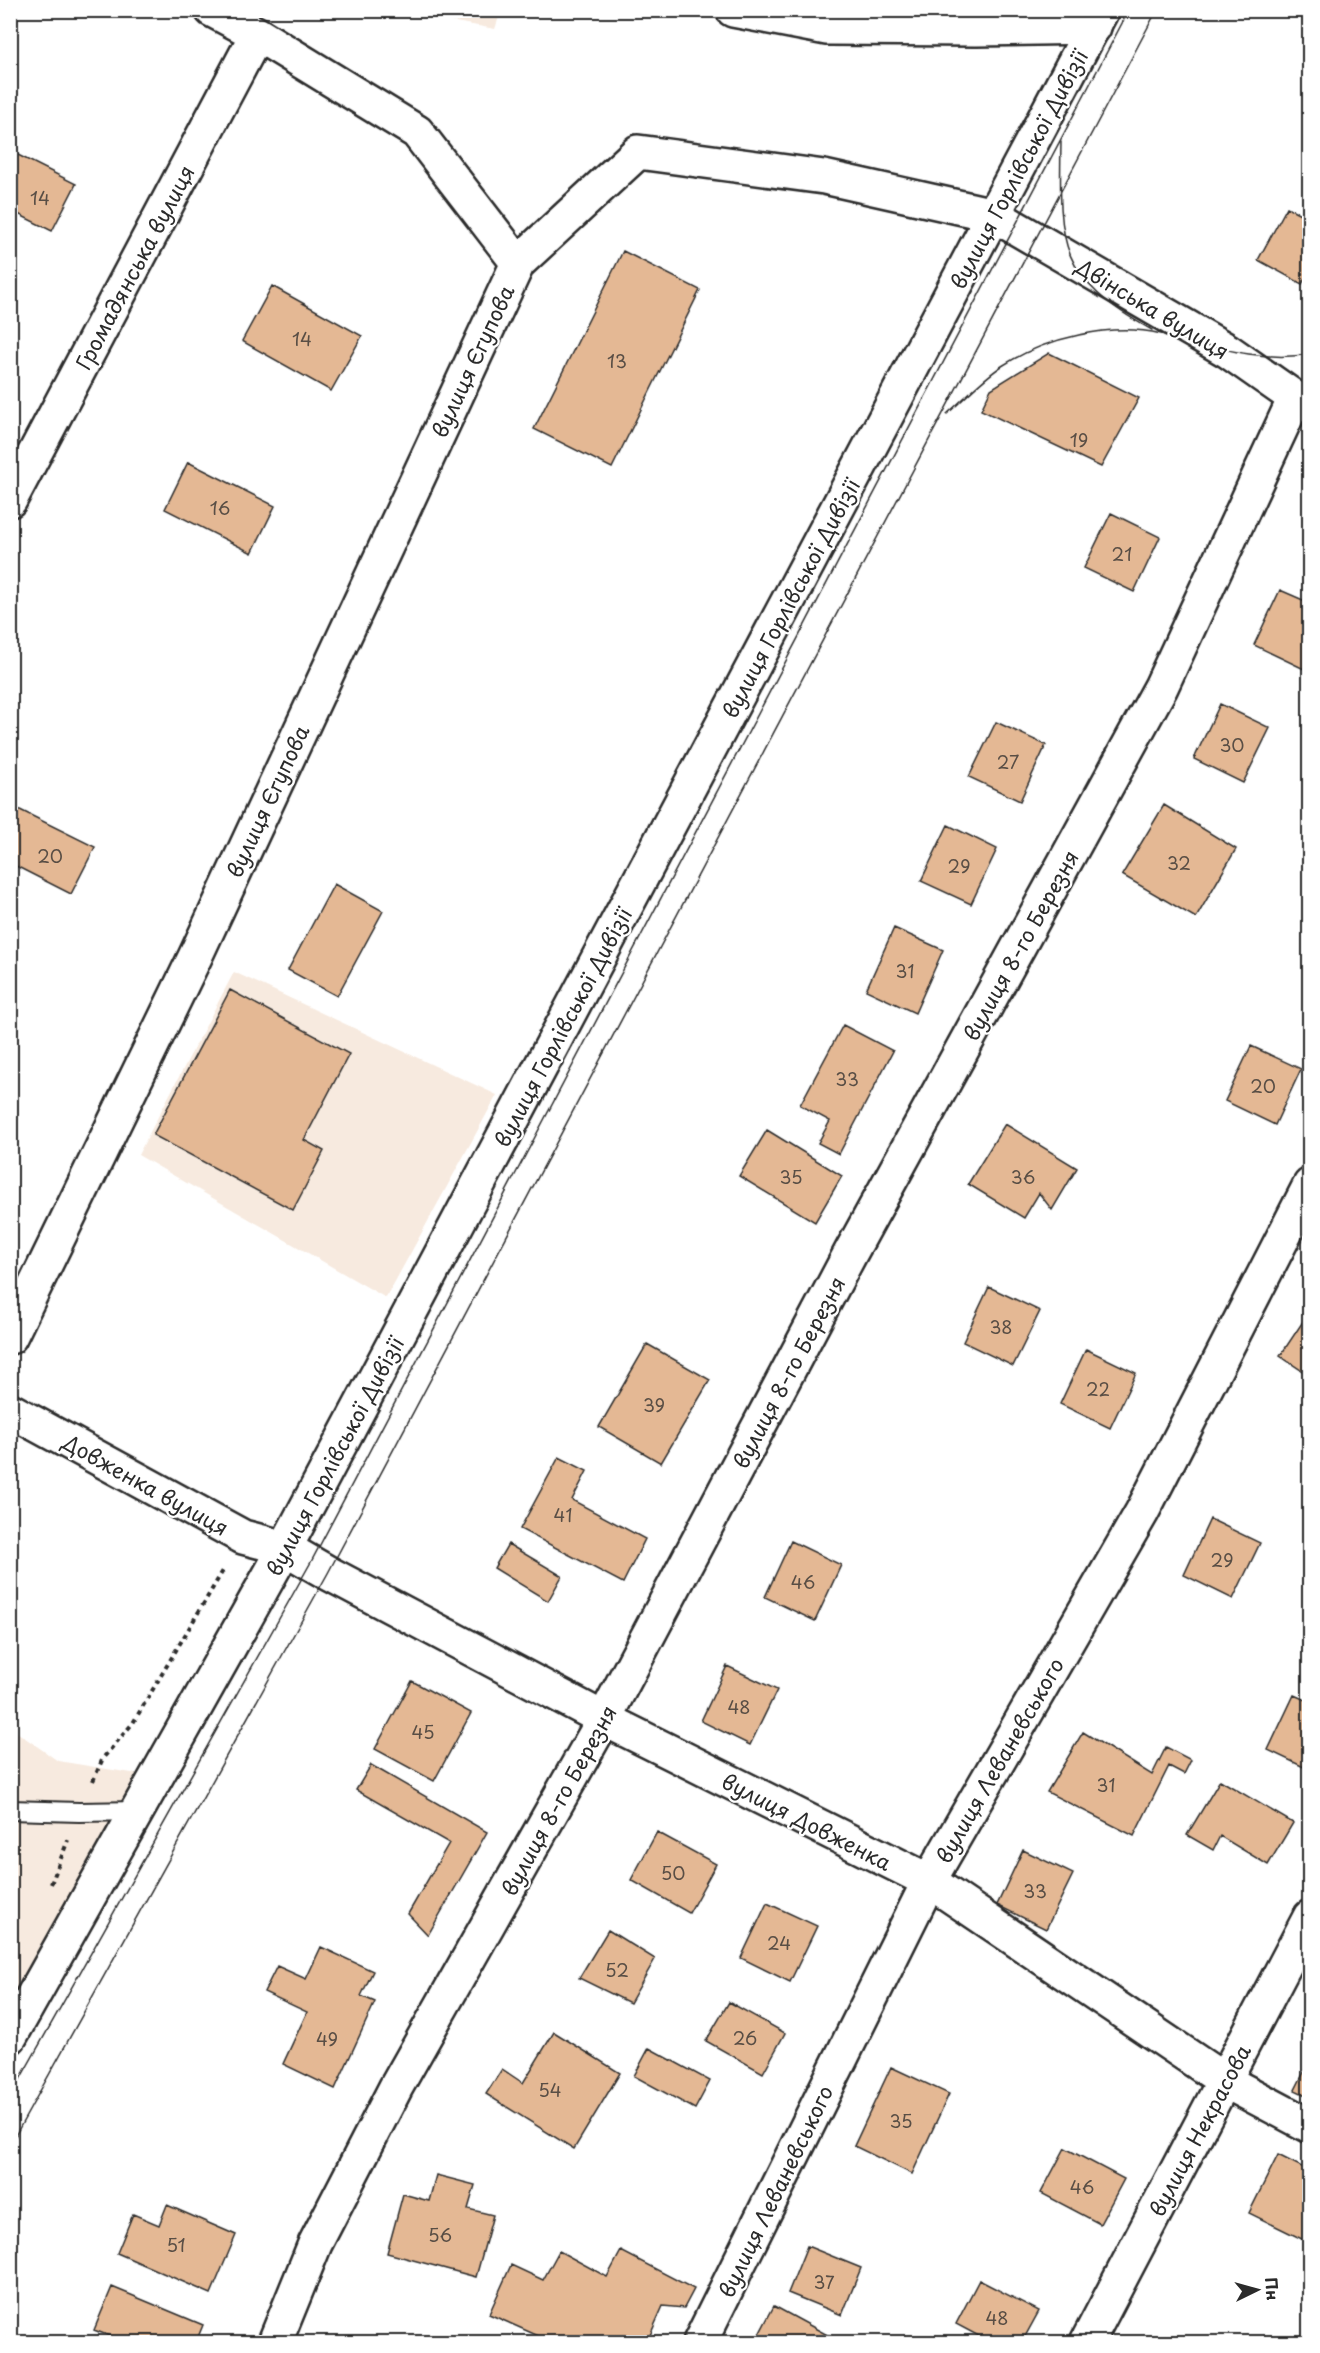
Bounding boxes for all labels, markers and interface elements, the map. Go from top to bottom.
street label: вулиця Горлівської Дивізії [941,42,1095,294]
street label: Громадянська вулиця [66,159,202,375]
house number: 14 [30,184,50,211]
street label: Двінська вулиця [1070,249,1236,366]
street label: вулиця Єгупова [423,279,521,443]
house number: 14 [292,325,312,352]
house number: 13 [607,347,627,374]
house number: 19 [1070,426,1088,453]
street label: вулиця Горлівської Дивізії [713,471,867,723]
house number: 16 [210,494,230,521]
house number: 21 [1112,540,1132,567]
street label: вулиця Єгупова [218,719,316,883]
house number: 30 [1219,731,1245,758]
house number: 27 [997,748,1019,775]
house number: 20 [37,842,63,869]
street label: вулиця 8-го Березня [954,844,1086,1046]
house number: 32 [1167,849,1191,876]
house number: 29 [948,852,970,879]
street label: вулиця Горлівської Дивізії [485,900,639,1152]
house number: 31 [896,957,914,984]
house number: 33 [835,1065,859,1092]
house number: 20 [1250,1072,1276,1099]
house number: 35 [779,1163,803,1190]
house number: 36 [1011,1163,1035,1190]
street label: вулиця 8-го Березня [724,1270,852,1474]
house number: 38 [989,1313,1013,1340]
street label: вулиця Горлівської Дивізії [257,1329,411,1581]
house number: 22 [1086,1375,1110,1402]
house number: 39 [643,1391,665,1418]
street label: Довженка вулиця [56,1425,235,1543]
house number: 41 [554,1501,572,1528]
house number: 29 [1211,1546,1233,1573]
house number: 46 [791,1568,815,1595]
street label: вулиця Леваневського [927,1651,1071,1869]
house number: 48 [727,1693,751,1720]
street label: вулиця 8-го Березня [492,1699,624,1901]
house number: 45 [412,1718,435,1745]
street label: вулиця Довженка [717,1764,897,1878]
house number: 31 [1097,1771,1115,1798]
house number: 50 [661,1859,685,1886]
house number: 33 [1023,1877,1047,1904]
house number: 24 [767,1929,791,1956]
house number: 52 [605,1956,629,1983]
house number: 26 [733,2024,757,2051]
house number: 49 [316,2025,338,2052]
street label: вулиця Некрасова [1140,2038,1258,2222]
house number: 54 [538,2076,562,2103]
street label: вулиця Леваневського [710,2079,840,2303]
house number: 35 [889,2107,913,2134]
house number: 46 [1070,2173,1094,2200]
house number: 56 [428,2221,452,2248]
house number: 51 [166,2231,186,2258]
north arrow [1227,2260,1287,2320]
house number: 37 [813,2268,835,2295]
text: Пн [1260,2276,1286,2301]
house number: 48 [985,2304,1009,2331]

